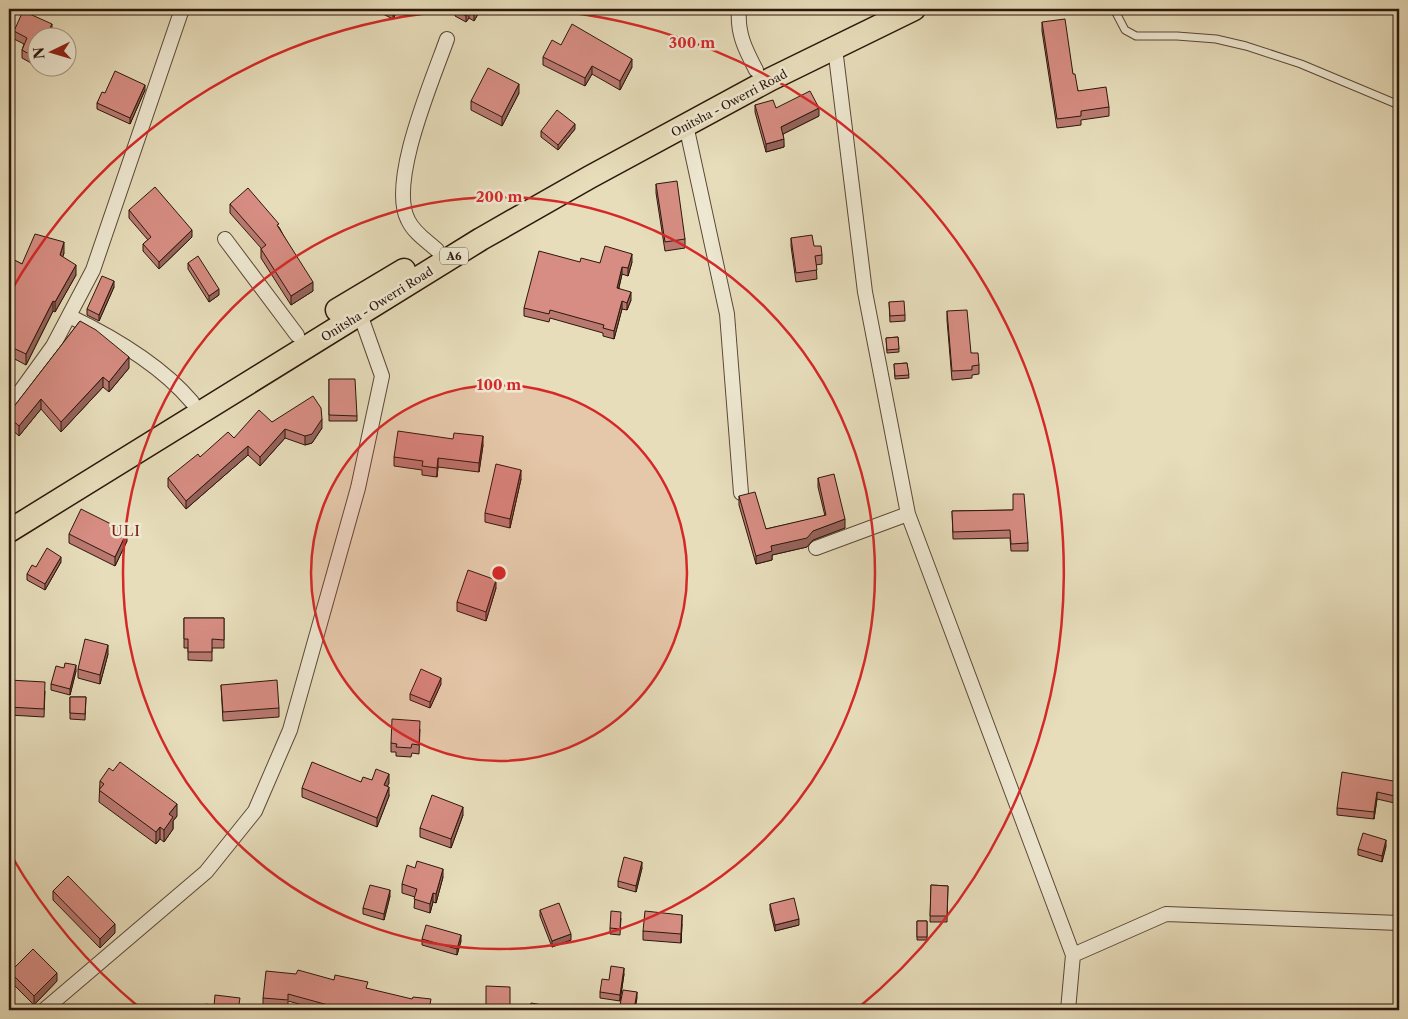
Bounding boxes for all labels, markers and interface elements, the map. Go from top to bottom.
north arrow [28,28,78,78]
text: 300 m [669,33,715,52]
text: N [30,46,49,60]
street label: Onitsha - Owerri Road [668,66,790,140]
text: 200 m [476,187,522,206]
road number: A6 [440,248,468,264]
street label: Onitsha - Owerri Road [318,263,436,345]
text: 100 m [477,375,521,394]
district label: ULI [111,521,141,540]
centre of rings [490,564,508,582]

